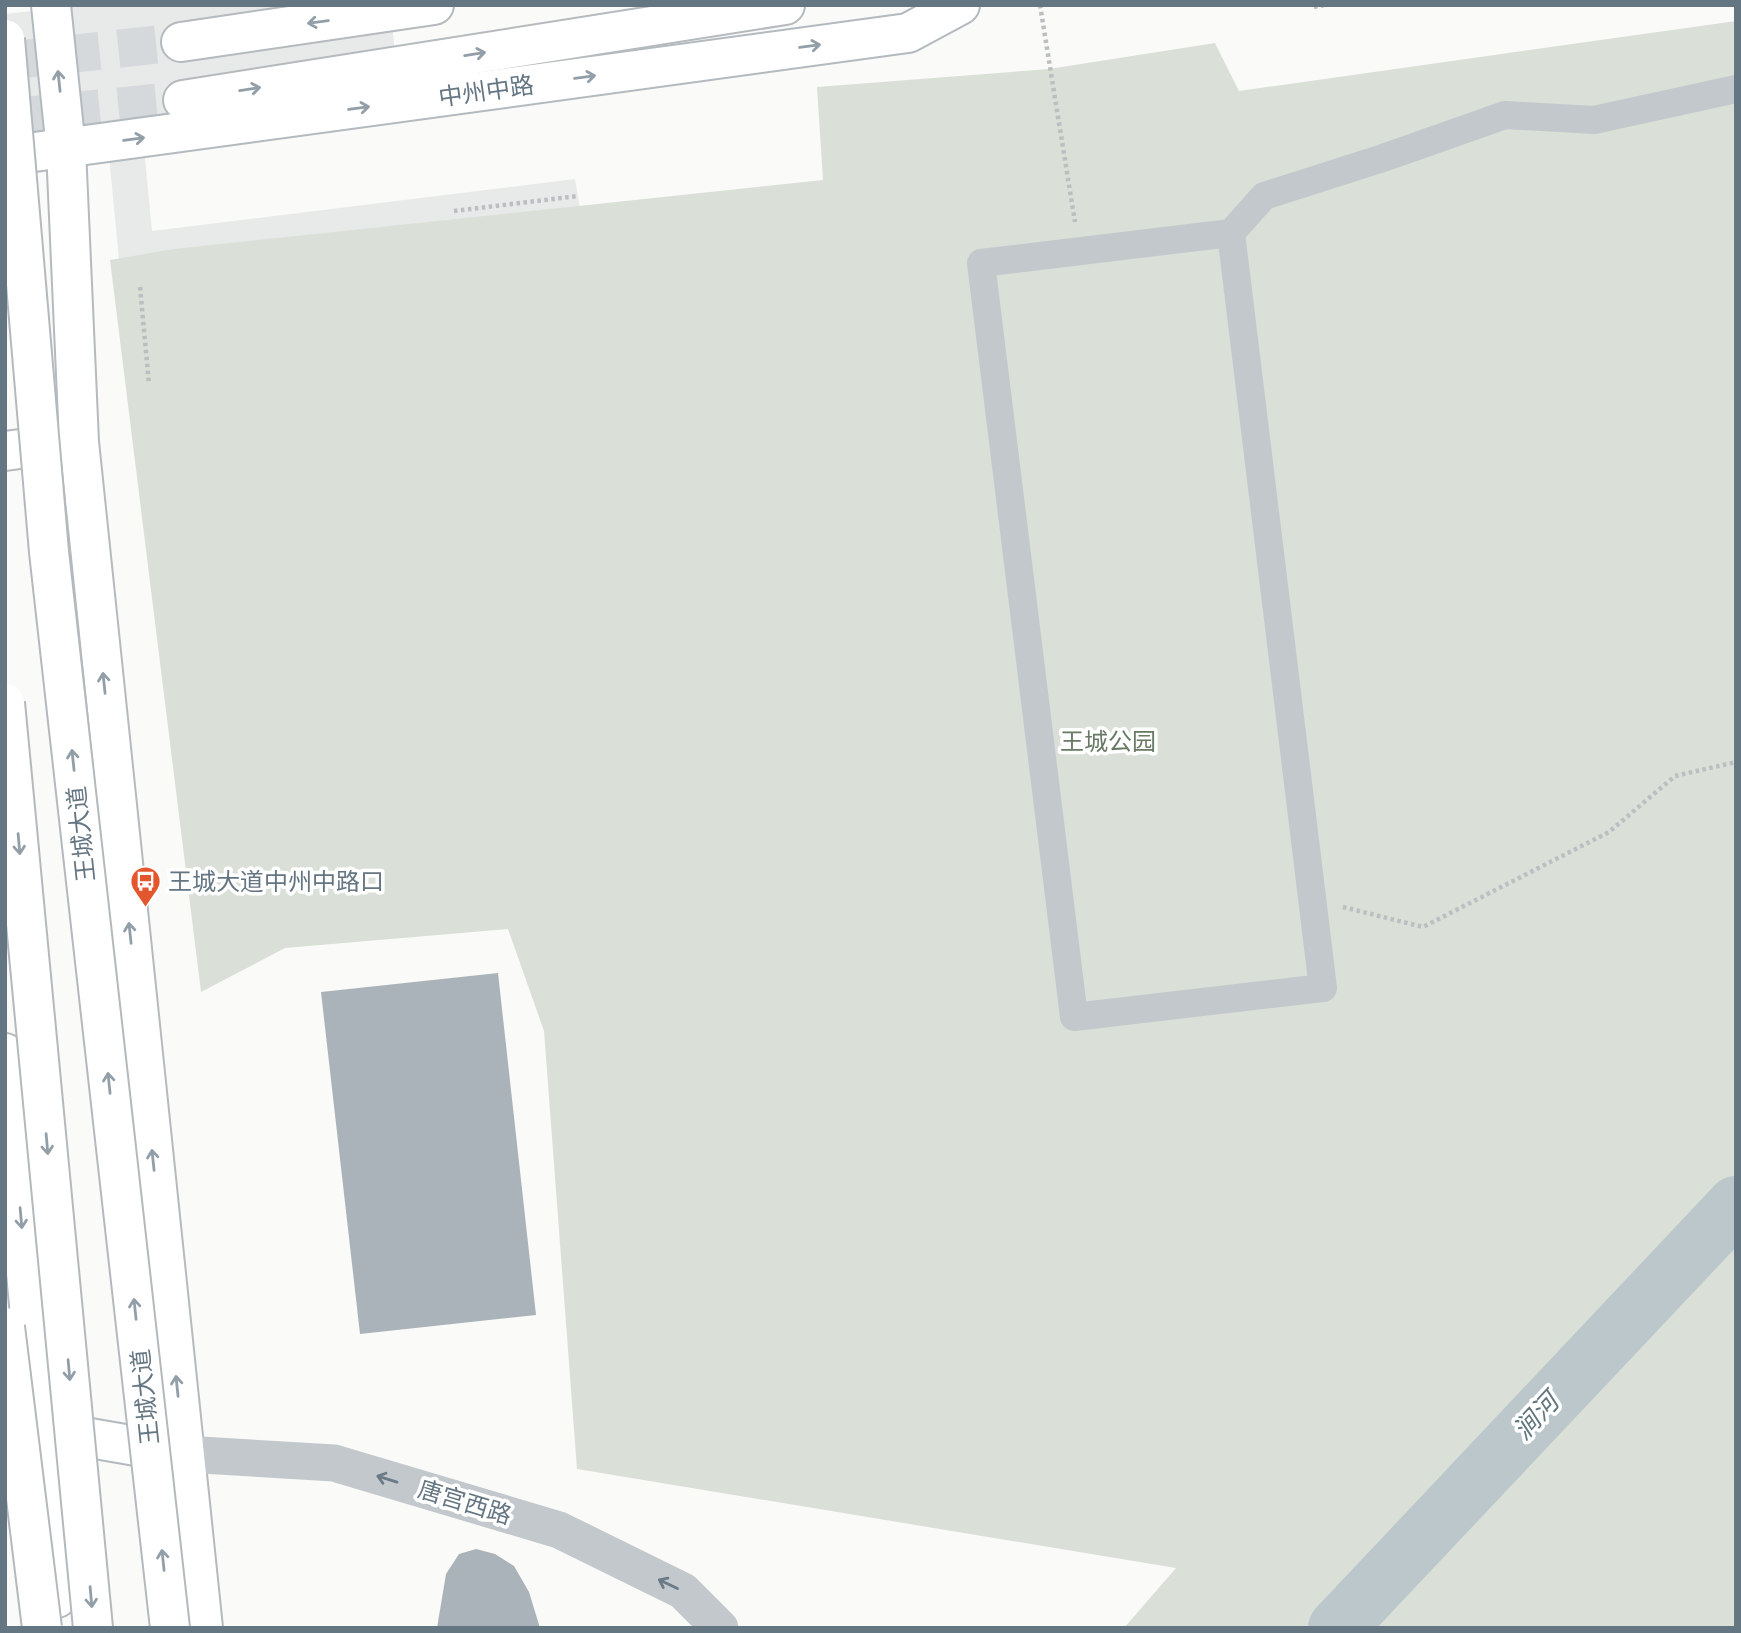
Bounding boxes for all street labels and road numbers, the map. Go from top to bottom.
street label: 中州中路 [437,71,535,111]
street label: 王城大道 [63,785,99,883]
street label: 王城大道 [127,1348,163,1446]
street label: 唐宫西路 [415,1475,515,1529]

